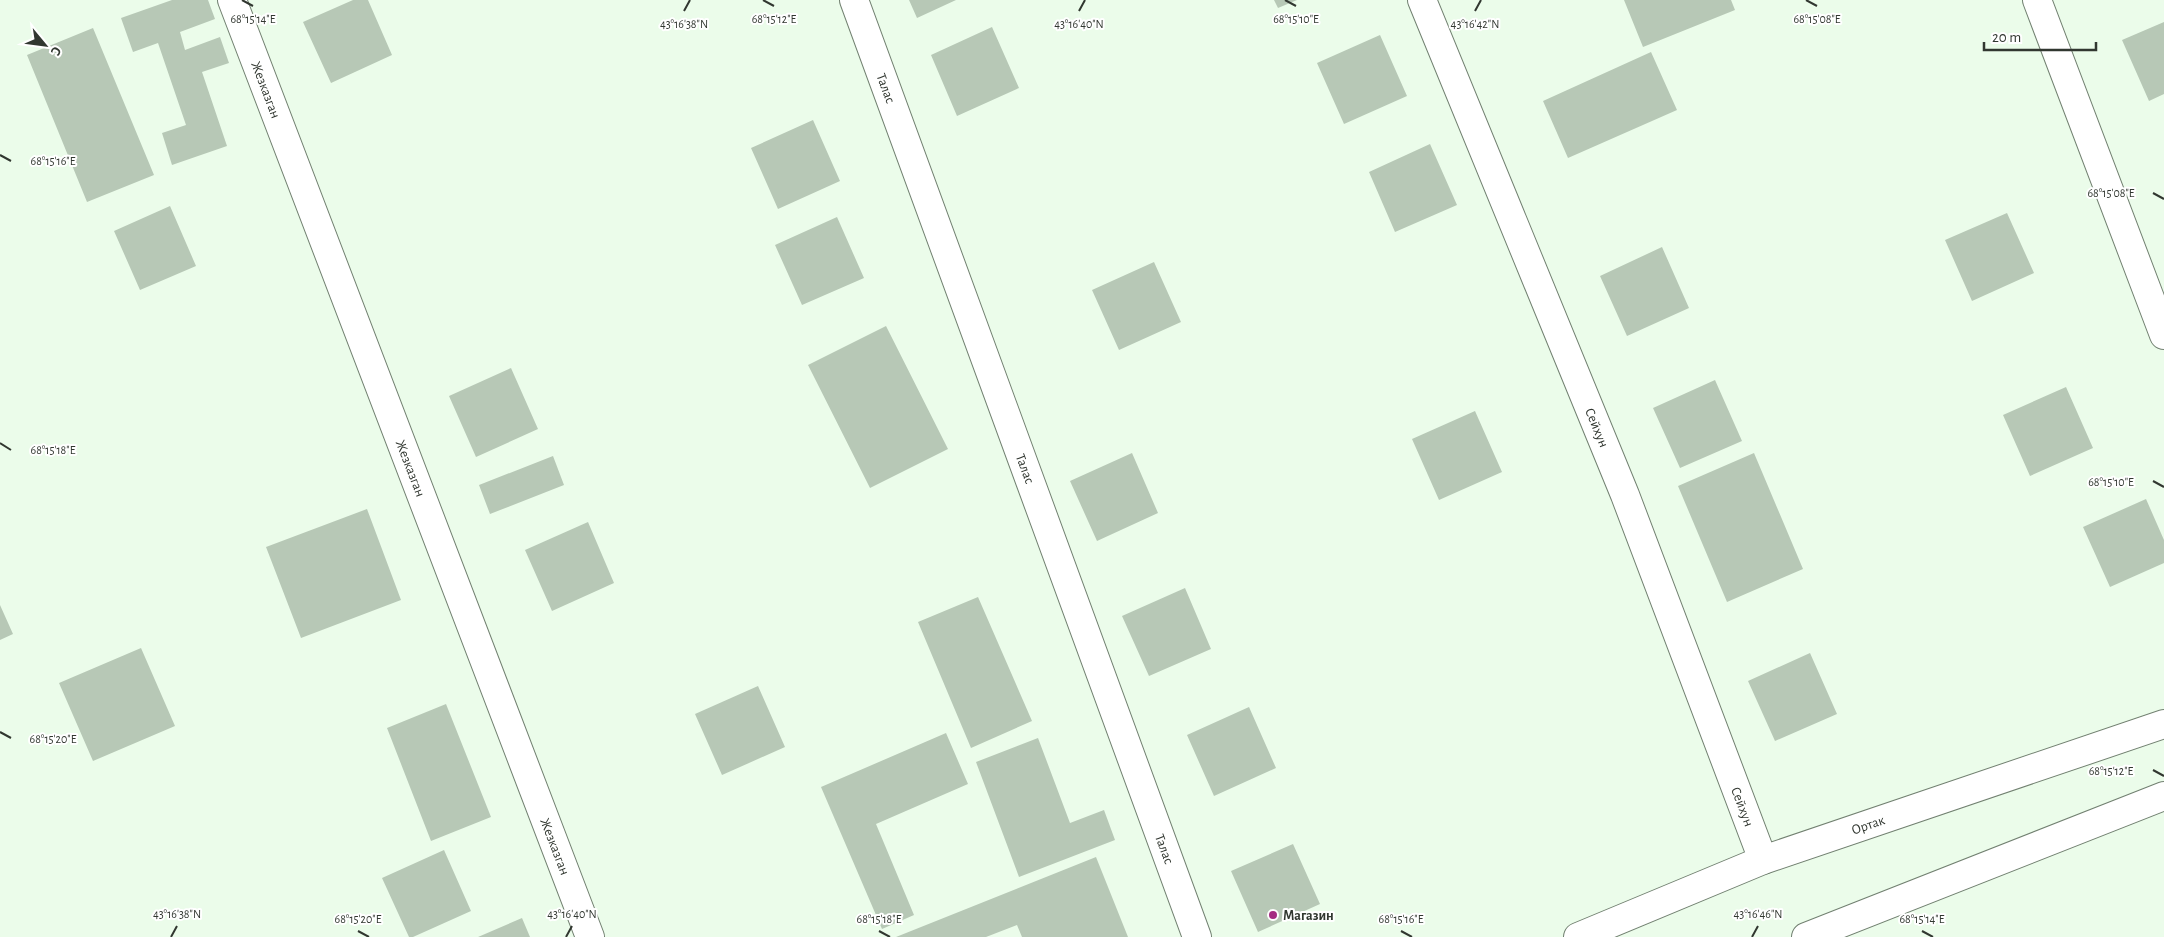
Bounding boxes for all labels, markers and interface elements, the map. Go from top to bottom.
text: 68°15'14"E [230,13,276,25]
text: 68°15'12"E [752,13,797,25]
text: 68°15'10"E [1273,13,1319,25]
text: 68°15'08"E [1793,13,1841,25]
text: 43°16'38"N [660,18,708,30]
text: 43°16'40"N [1054,18,1104,30]
text: 43°16'42"N [1451,18,1499,30]
north arrow [20,20,70,70]
scale bar [1984,20,2096,52]
text: 20 m [1992,30,2021,45]
text: С [47,44,63,58]
street label: Жезказган [248,60,283,120]
street label: Талас [874,72,897,106]
text: 68°15'16"E [31,155,76,167]
text: 68°15'08"E [2087,187,2135,199]
street label: Сейхун [1582,406,1611,450]
street label: Жезказган [393,438,427,499]
text: 68°15'18"E [31,444,76,456]
street label: Талас [1013,452,1037,486]
text: 68°15'10"E [2088,476,2134,488]
text: 68°15'20"E [30,733,77,745]
text: 68°15'12"E [2089,765,2134,777]
street label: Сейхун [1728,785,1756,829]
street label: Ортак [1850,813,1887,838]
street label: Жезказган [537,816,572,877]
street label: Талас [1152,832,1176,866]
text: 43°16'38"N [153,908,201,920]
text: 43°16'40"N [547,908,597,920]
text: 43°16'46"N [1734,908,1782,920]
marker: Магазин [1267,909,1279,921]
place label: Магазин [1283,909,1334,923]
text: 68°15'20"E [335,913,382,925]
text: 68°15'18"E [857,913,902,925]
text: 68°15'16"E [1379,913,1424,925]
text: 68°15'14"E [1899,913,1945,925]

